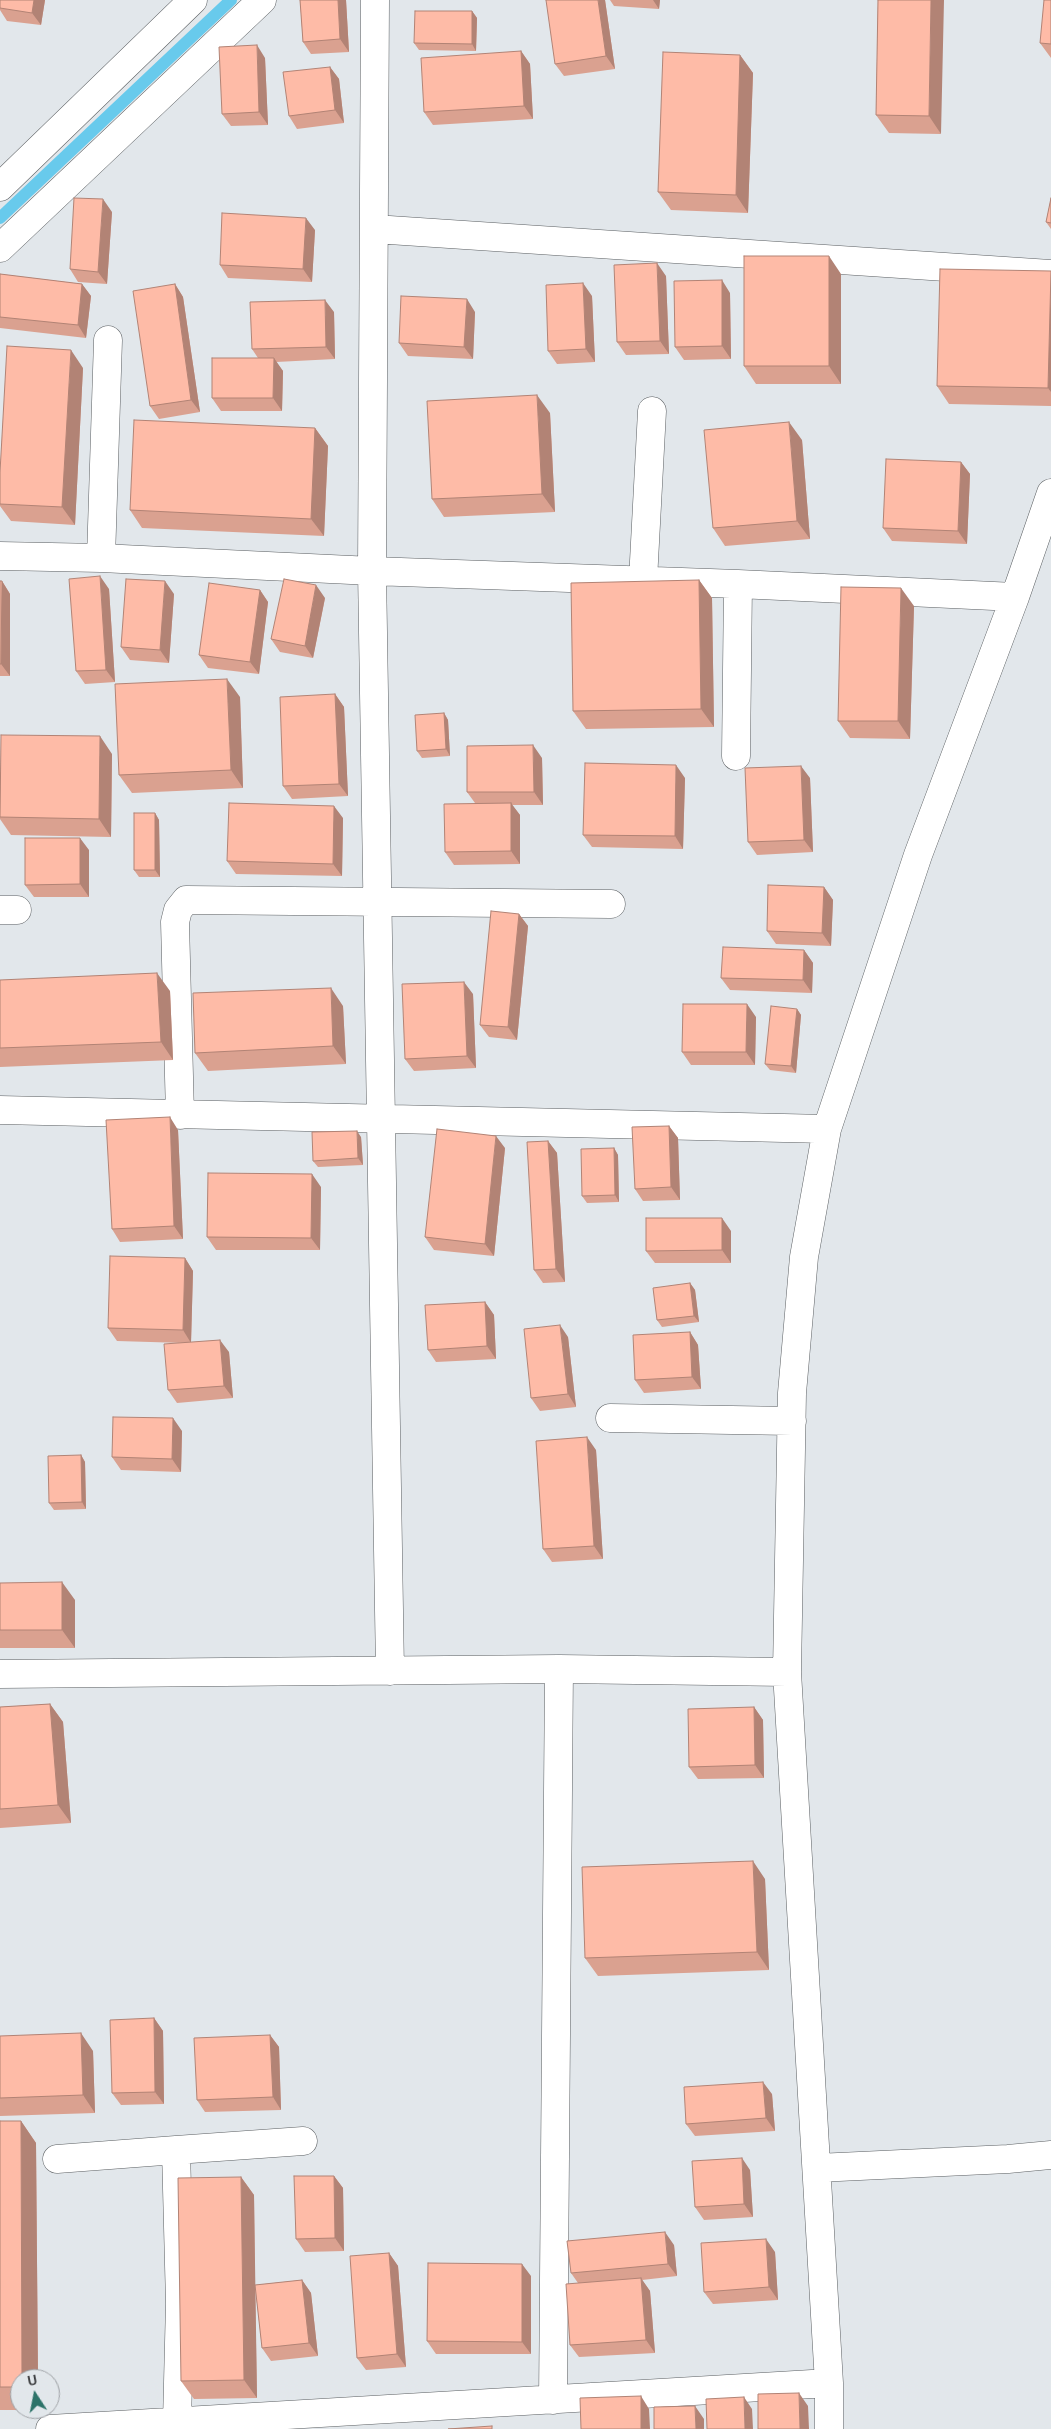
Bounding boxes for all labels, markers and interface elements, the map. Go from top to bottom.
north arrow [10,2369,60,2419]
text: U [26,2371,39,2390]

